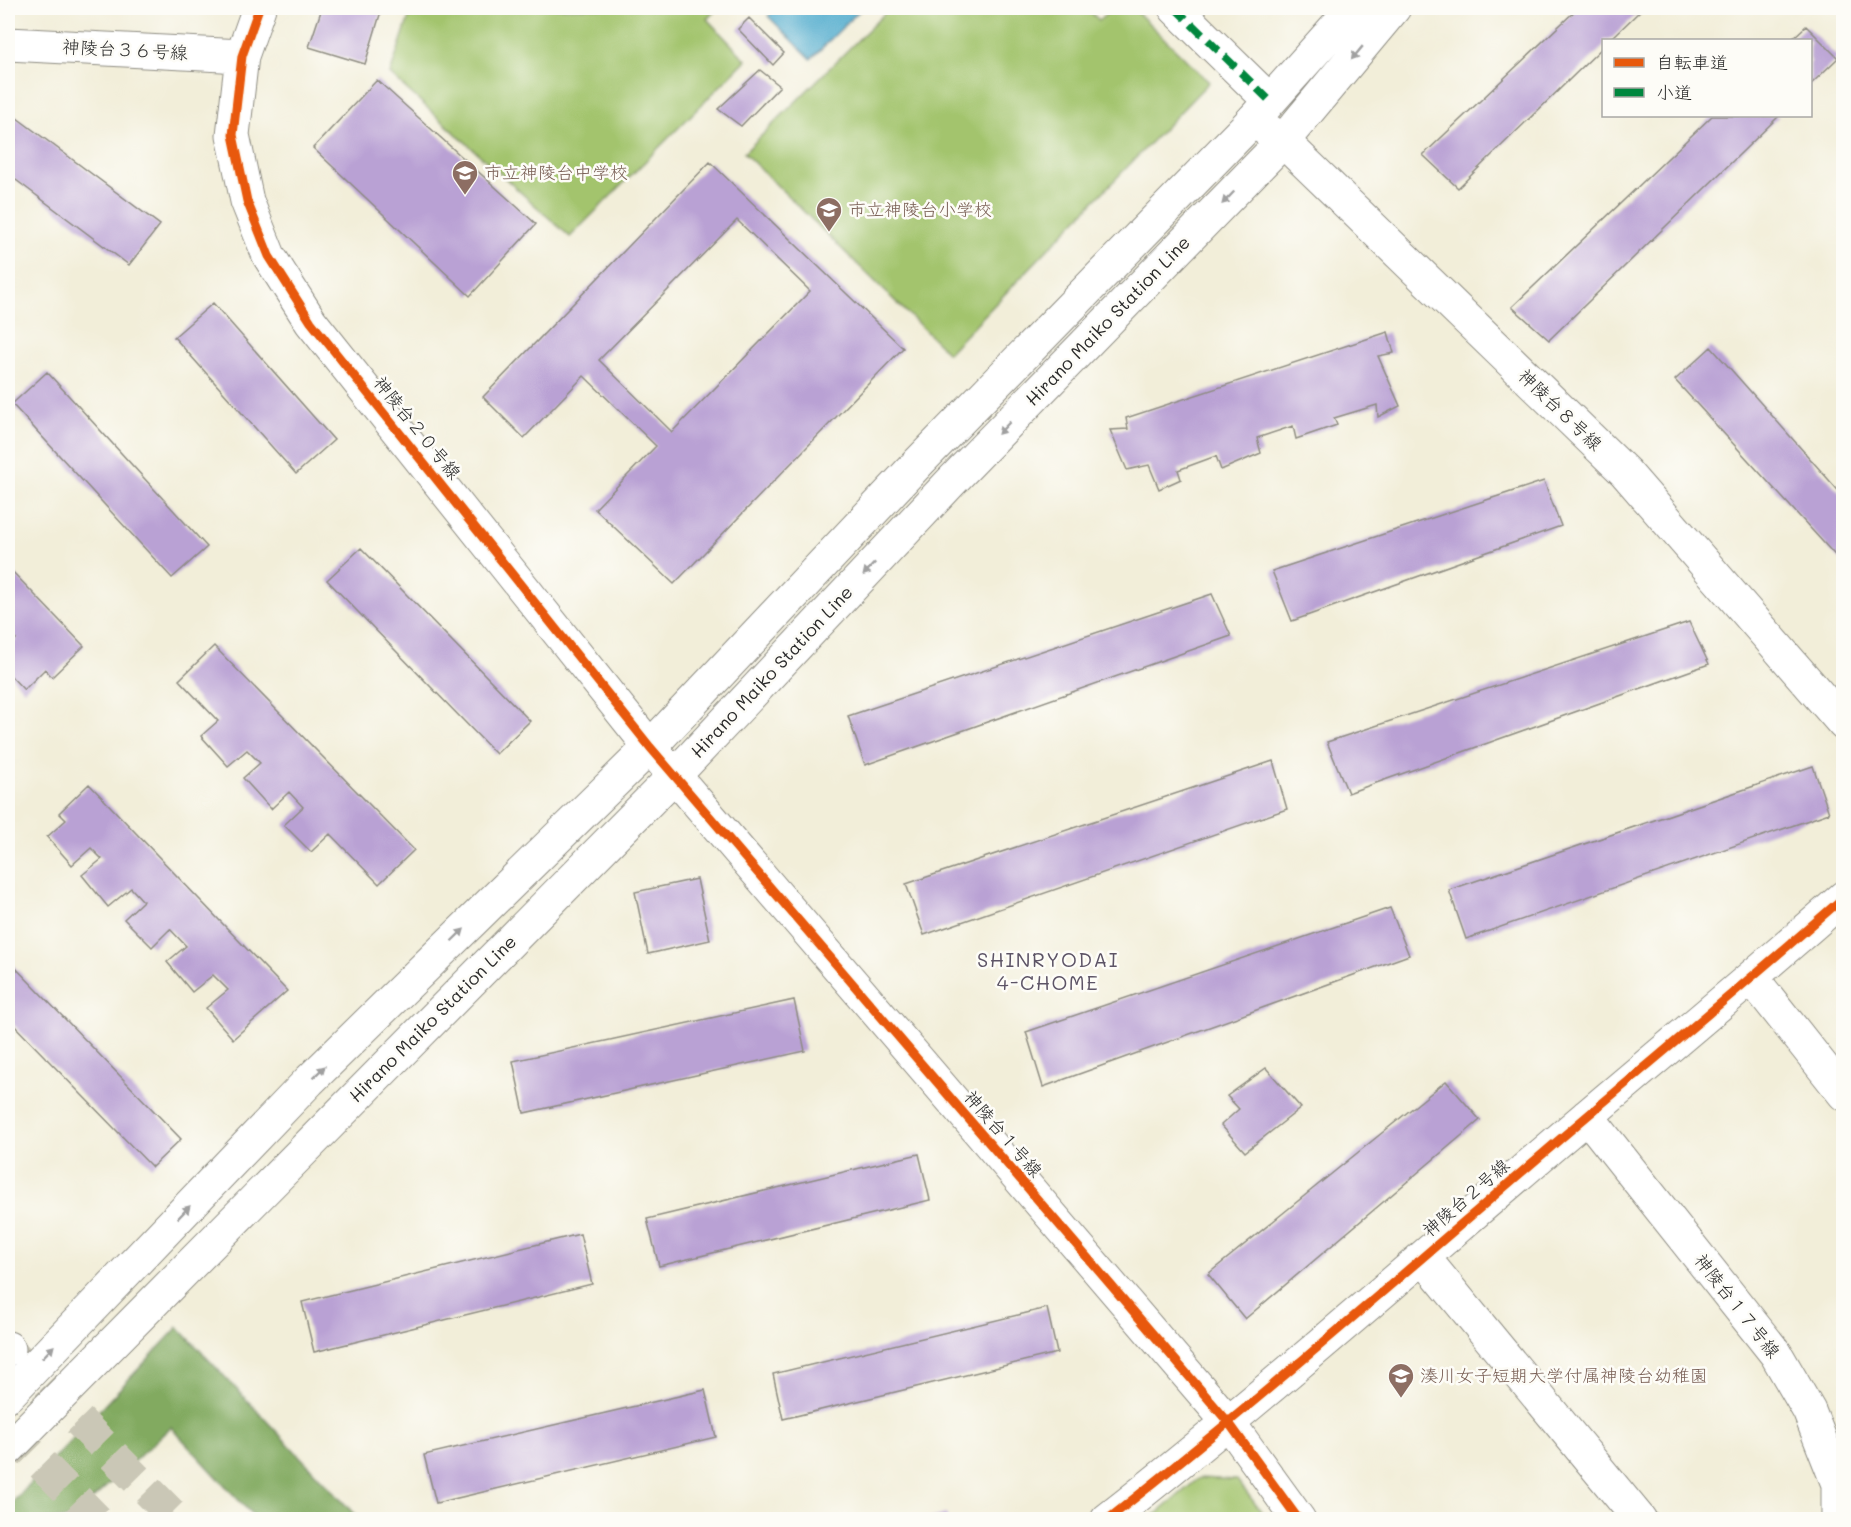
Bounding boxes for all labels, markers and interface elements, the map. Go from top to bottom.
street label: 神陵台３６号線 [62,34,189,64]
legend [1602,39,1812,117]
one-way arrow [1351,45,1364,61]
text: 自転車道 [1656,50,1728,74]
text: 小道 [1656,80,1692,104]
school or university icon: 市立神陵台中学校 [450,158,480,196]
place label: 市立神陵台中学校 [484,160,628,184]
one-way arrow [1221,191,1235,205]
school or university icon: 市立神陵台小学校 [814,195,844,233]
place label: 市立神陵台小学校 [848,197,992,221]
street label: Hirano Maiko Station Line [1020,230,1195,410]
street label: 神陵台８号線 [1514,363,1608,455]
street label: 神陵台２０号線 [369,371,467,484]
one-way arrow [997,421,1011,435]
one-way arrow [863,561,876,576]
street label: Hirano Maiko Station Line [685,580,858,763]
street label: Hirano Maiko Station Line [343,929,521,1107]
one-way arrow [451,929,465,943]
district label: SHINRYODAI 4-CHOME [977,946,1119,995]
one-way arrow [311,1065,326,1079]
street label: 神陵台１号線 [959,1085,1048,1182]
street label: 神陵台２号線 [1417,1153,1514,1242]
one-way arrow [176,1206,190,1220]
street label: 神陵台１７号線 [1690,1248,1786,1362]
one-way arrow [41,1345,55,1360]
school or university icon: 湊川女子短期大学付属神陵台幼稚園 [1386,1361,1416,1399]
place label: 湊川女子短期大学付属神陵台幼稚園 [1420,1363,1708,1387]

